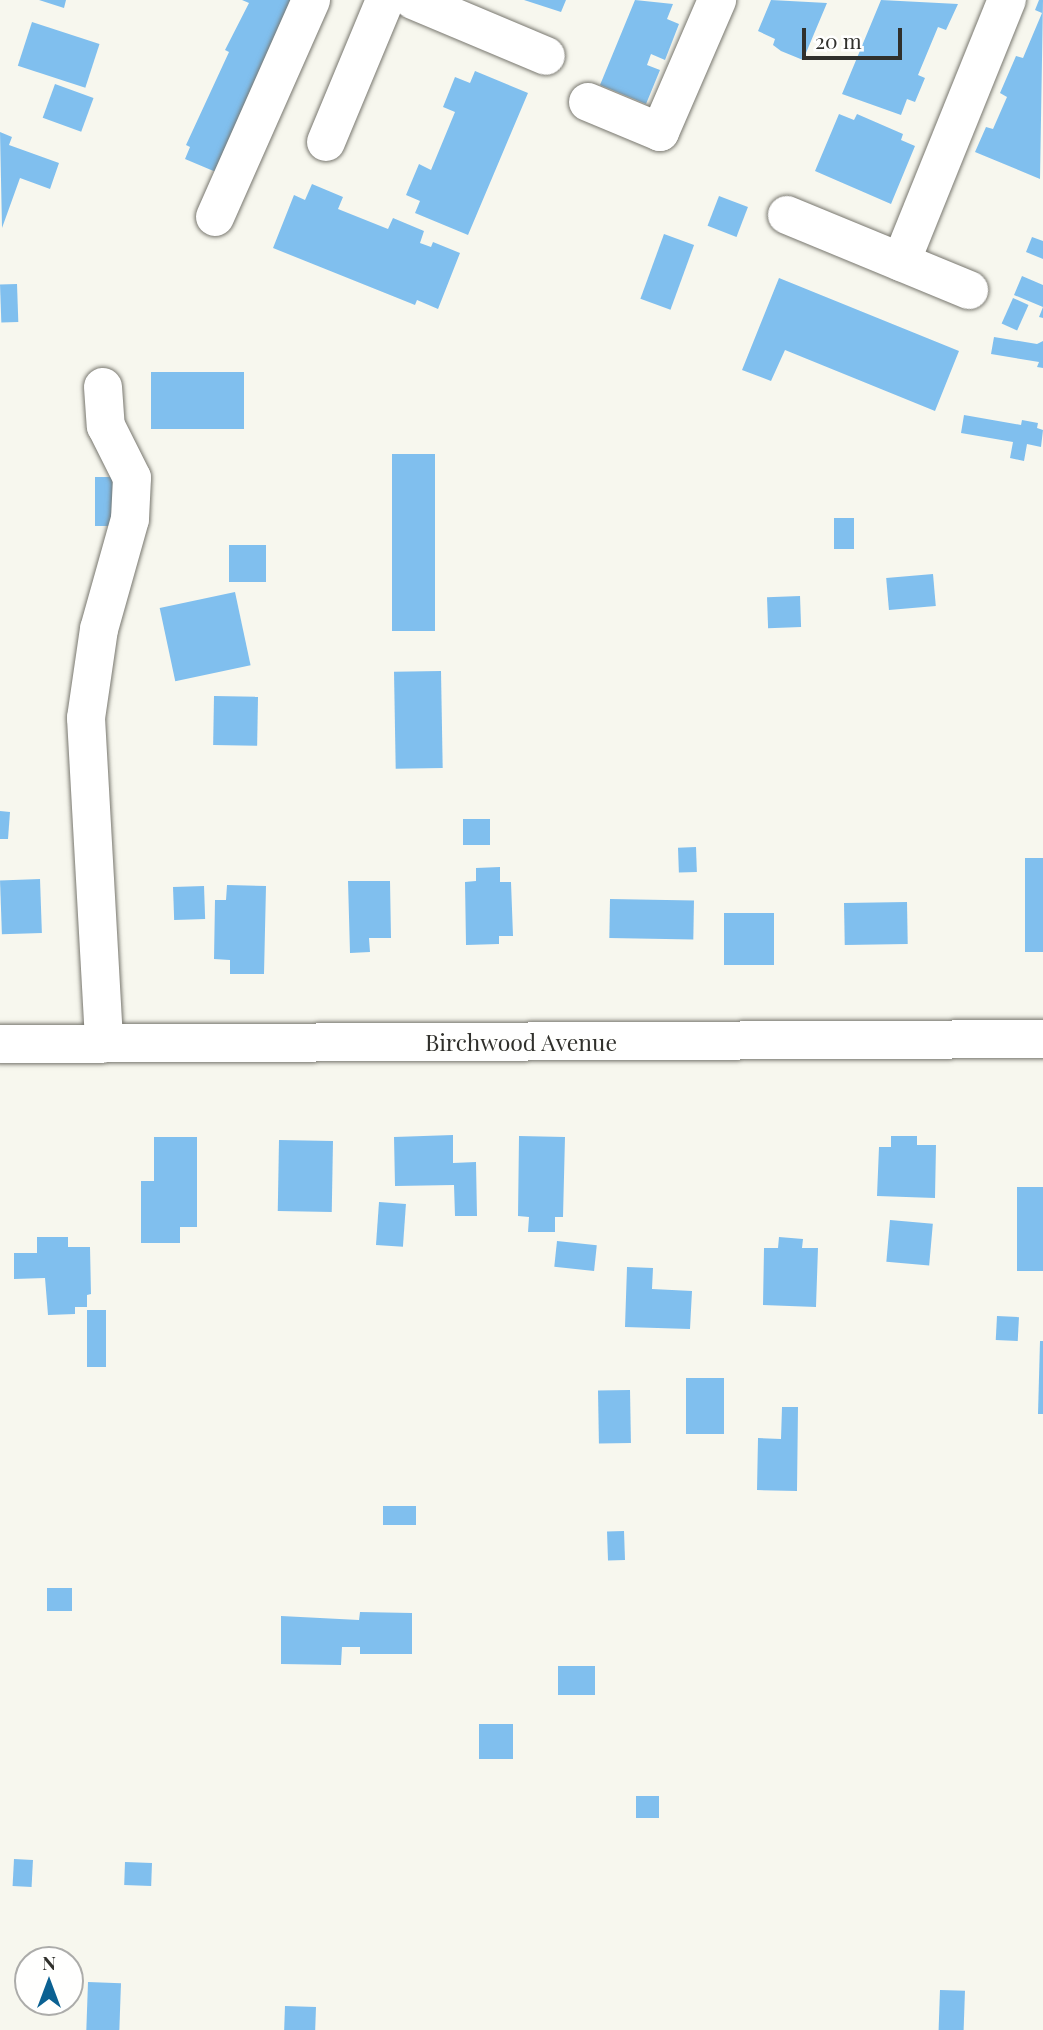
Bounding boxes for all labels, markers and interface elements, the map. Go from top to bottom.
scale bar [805,14,905,58]
text: 20 m [815,26,862,54]
street label: Birchwood Avenue [425,1028,617,1056]
north arrow [14,1946,84,2016]
text: N [42,1949,56,1975]

